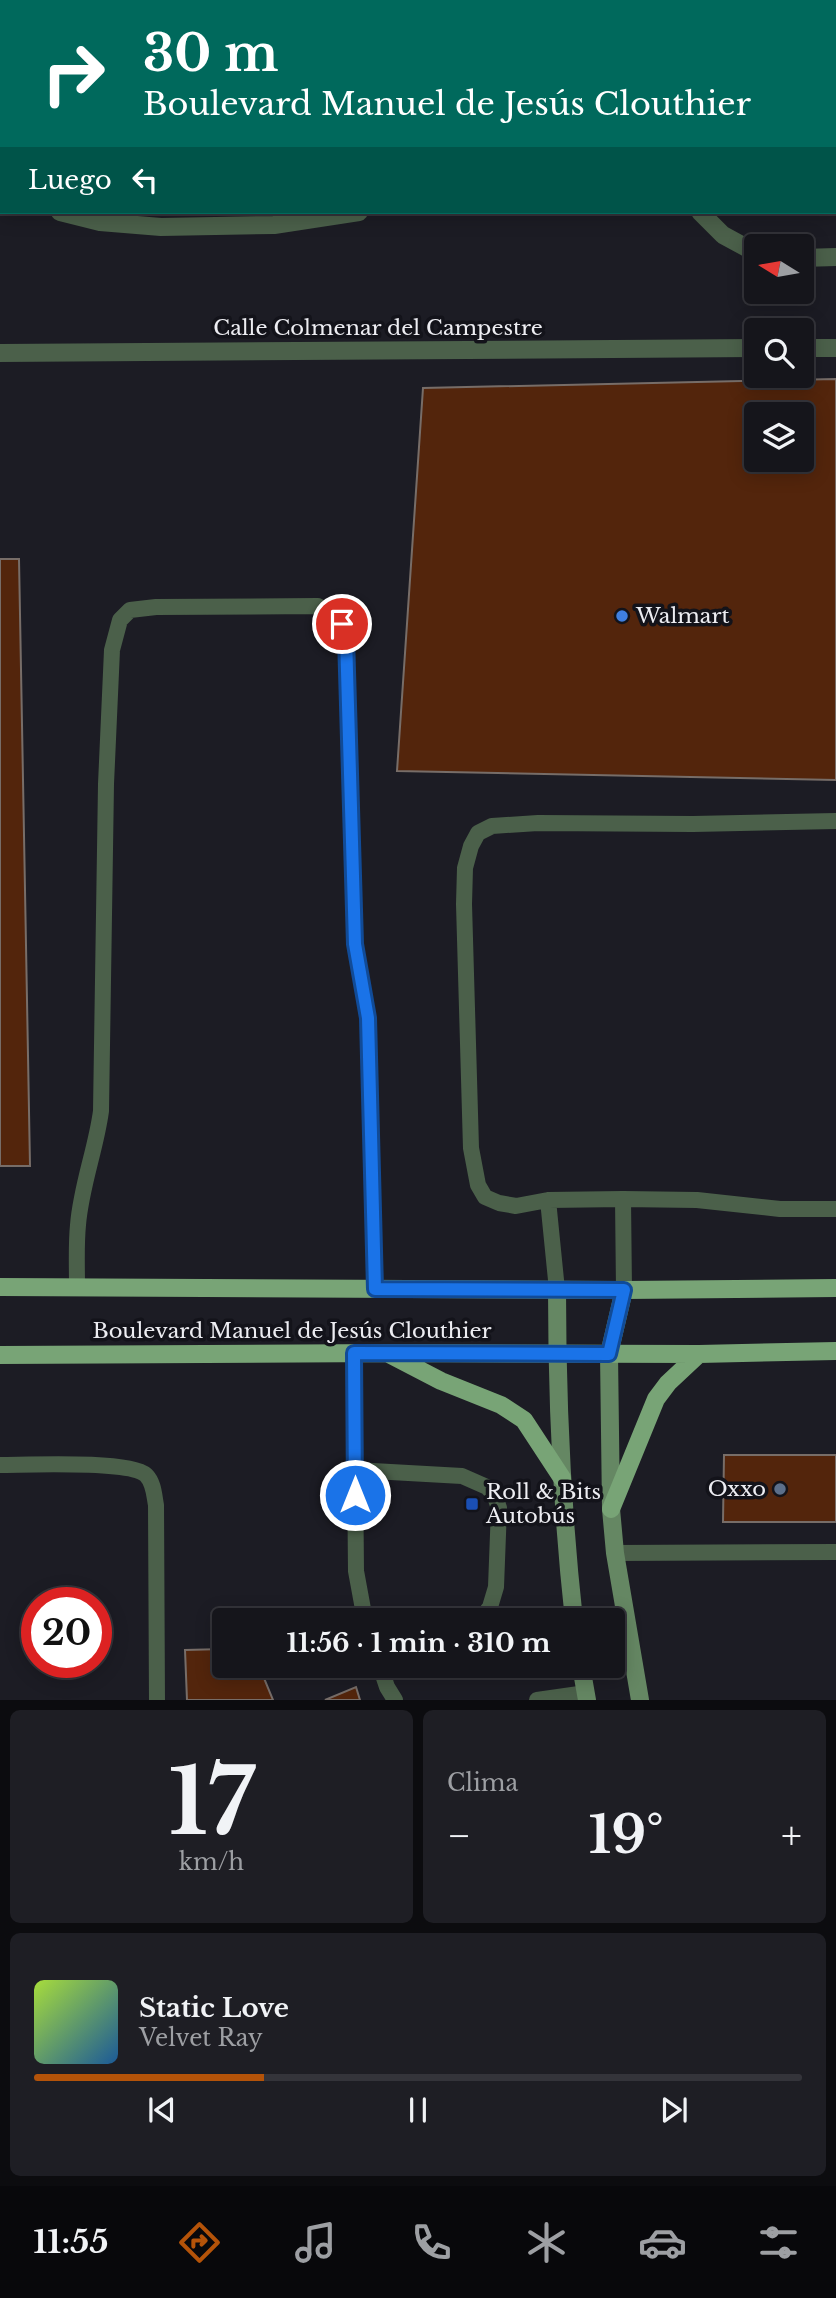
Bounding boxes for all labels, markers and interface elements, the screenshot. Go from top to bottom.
text: 30 m [143,23,278,84]
icon: right [28,28,119,119]
text: Boulevard Manuel de Jesús Clouthier [143,84,751,124]
icon: left [126,161,164,199]
text: Luego [28,164,112,196]
north arrow [744,234,814,304]
map controls [744,234,814,472]
street label: Calle Colmenar del Campestre [213,315,543,341]
button: search [744,318,814,388]
button: layers [744,402,814,472]
pin [312,594,372,654]
place label: Walmart [635,603,729,629]
icon: arrive [323,605,361,643]
marker: Walmart [614,608,630,624]
street label: Boulevard Manuel de Jesús Clouthier [93,1318,491,1344]
position arrow [318,1458,392,1532]
place label: Oxxo [708,1476,766,1502]
place label: Roll & Bits Autobús [485,1479,601,1529]
marker: Oxxo [772,1481,788,1497]
marker: Roll & Bits Autobús [464,1496,480,1512]
speed limit sign: 20 [21,1587,112,1678]
text: 11:56 · 1 min · 310 m [287,1627,550,1659]
text: 17 [168,1746,255,1859]
text: Clima [447,1769,518,1797]
text: 19° [589,1803,664,1867]
text: − [447,1812,471,1859]
text: + [781,1812,802,1859]
text: km/h [179,1848,244,1876]
text: Static Love [139,1992,289,2024]
text: Velvet Ray [139,2024,263,2052]
icon: previous [143,2091,181,2129]
icon: pause [399,2091,437,2129]
icon: next [655,2091,693,2129]
icon: directions [175,2218,224,2267]
icon: music [291,2218,340,2267]
icon: phone [407,2218,456,2267]
icon: climate [522,2218,571,2267]
icon: car [638,2218,687,2267]
icon: filters [754,2218,803,2267]
text: 11:55 [33,2222,108,2262]

